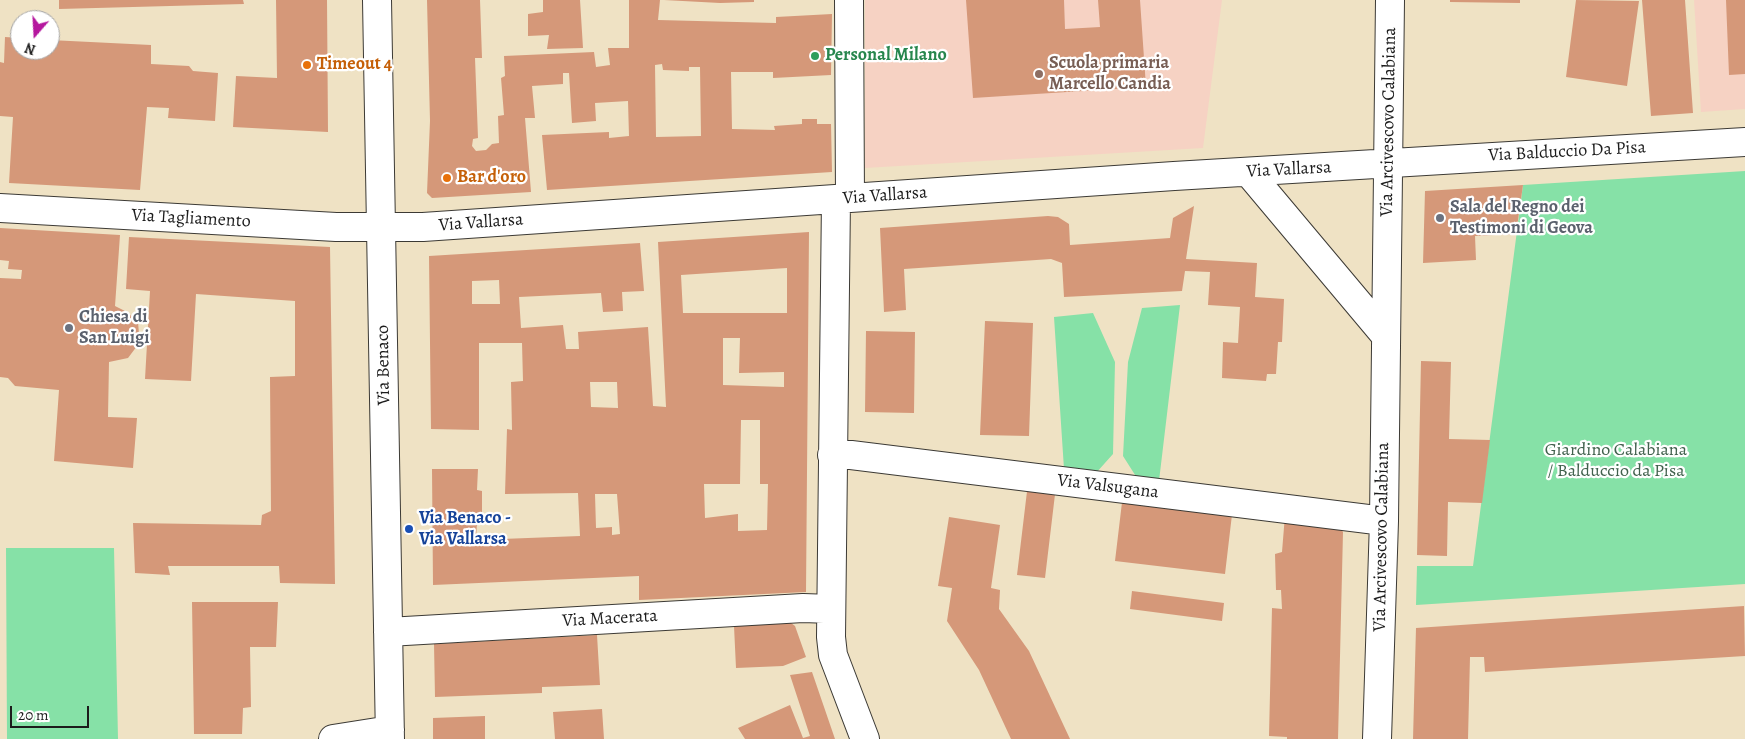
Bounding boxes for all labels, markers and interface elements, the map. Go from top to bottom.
north arrow [10,10,60,60]
street label: Via Arcivescovo Calabiana [1377,27,1401,217]
text: N [22,38,38,59]
place label: Personal Milano [825,45,947,67]
marker: Personal Milano [809,50,821,62]
place label: Scuola primaria Marcello Candia [1049,53,1171,96]
place label: Timeout 4 [317,54,392,76]
marker: Timeout 4 [301,59,313,71]
marker: Scuola primaria Marcello Candia [1033,68,1045,80]
street label: Via Balduccio Da Pisa [1488,137,1646,167]
street label: Via Vallarsa [1246,157,1332,183]
place label: Bar d'oro [457,167,526,189]
marker: Bar d'oro [441,172,453,184]
street label: Via Vallarsa [842,182,928,210]
place label: Sala del Regno dei Testimoni di Geova [1450,197,1593,240]
street label: Via Tagliamento [131,205,251,233]
street label: Via Vallarsa [438,209,524,237]
marker: Sala del Regno dei Testimoni di Geova [1434,212,1446,224]
place label: Chiesa di San Luigi [79,307,149,350]
marker: Chiesa di San Luigi [63,322,75,334]
street label: Via Benaco [372,325,396,405]
park label: Giardino Calabiana / Balduccio da Pisa [1545,440,1687,482]
street label: Via Arcivescovo Calabiana [1370,442,1394,632]
street label: Via Valsugana [1056,470,1160,504]
place label: Via Benaco - Via Vallarsa [419,508,511,550]
marker: Via Benaco - Via Vallarsa [403,523,415,535]
street label: Via Macerata [562,606,658,632]
scale bar [12,696,91,728]
text: 20 m [18,705,49,725]

